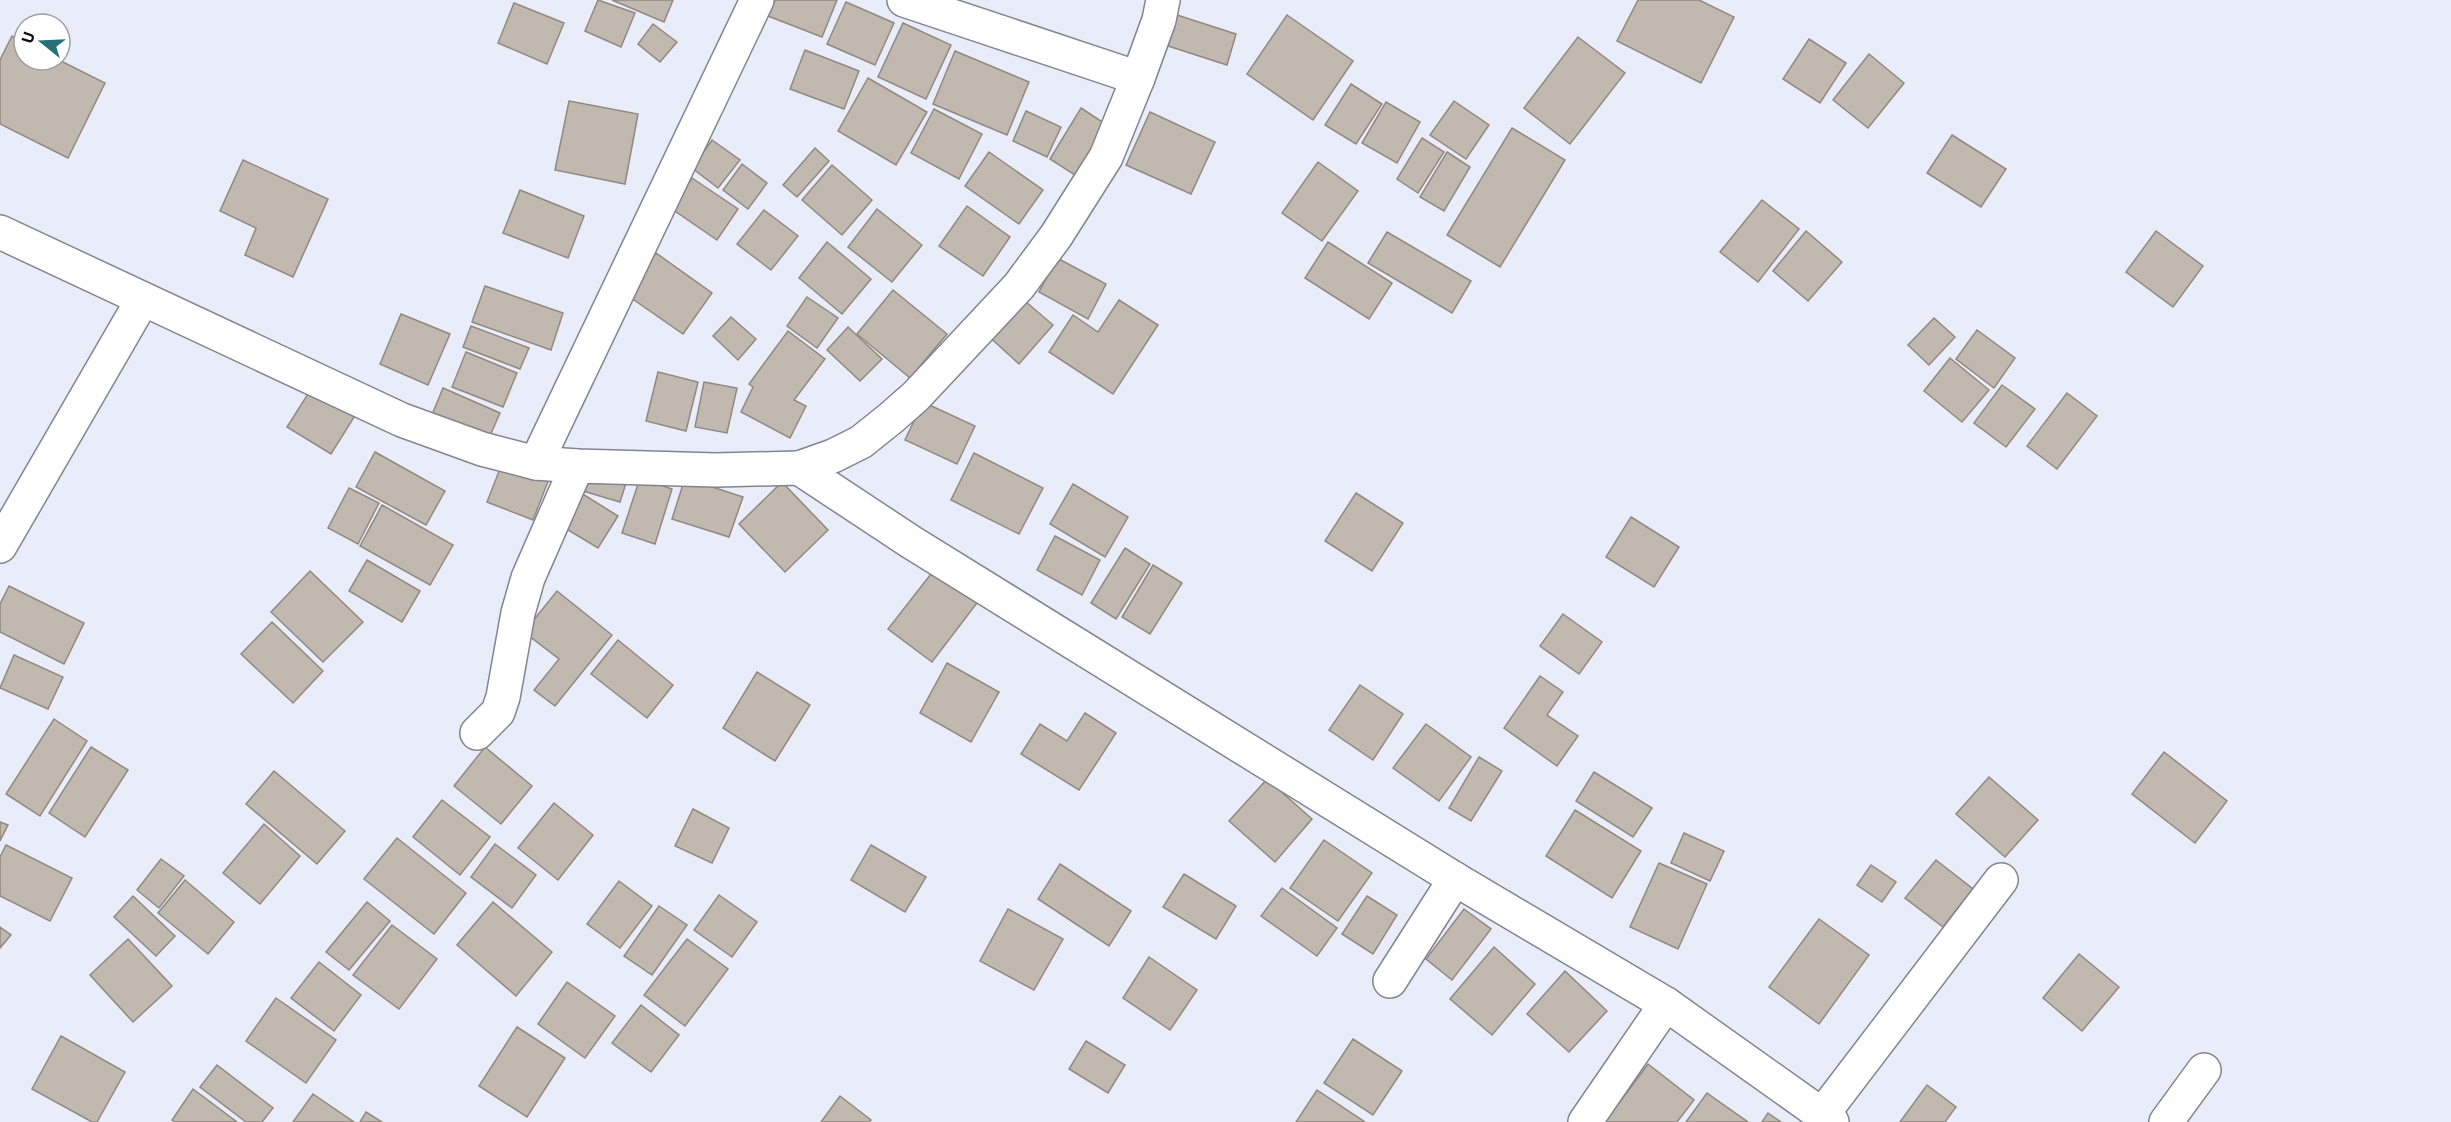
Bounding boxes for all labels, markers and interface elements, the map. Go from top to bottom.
north arrow [12,12,72,72]
text: U [17,29,39,46]

